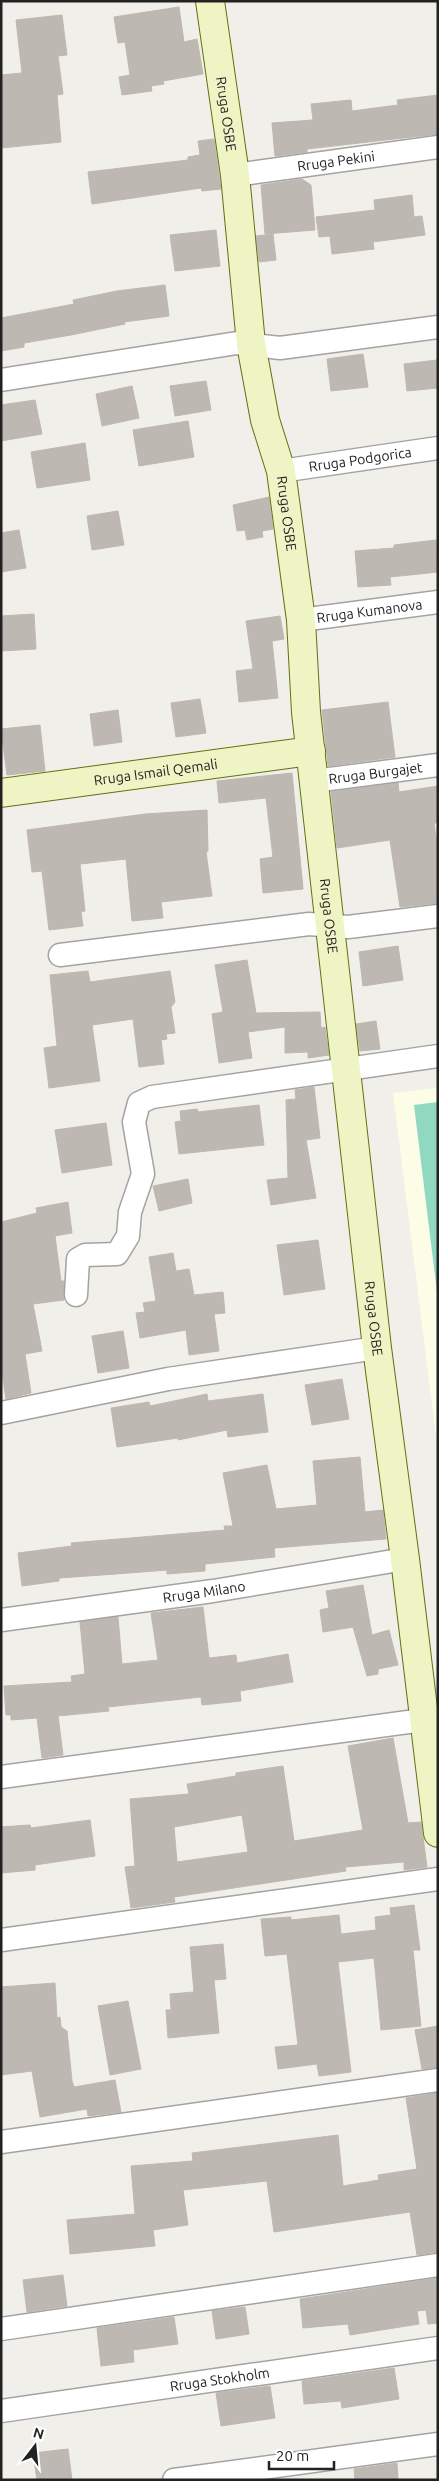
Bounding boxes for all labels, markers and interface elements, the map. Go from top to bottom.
street label: Rruga OSBE [213,75,240,152]
street label: Rruga Pekini [296,148,376,174]
street label: Rruga Podgorica [308,444,413,475]
street label: Rruga OSBE [274,475,300,552]
street label: Rruga Kumanova [316,596,423,626]
street label: Rruga Ismail Qemali [93,756,218,788]
street label: Rruga Burgajet [328,759,424,787]
street label: Rruga OSBE [317,878,341,955]
street label: Rruga OSBE [362,1280,386,1357]
street label: Rruga Milano [162,1578,247,1606]
street label: Rruga Stokholm [169,2364,271,2395]
north arrow [10,2421,60,2471]
text: N [31,2424,46,2443]
scale bar [269,2438,334,2470]
text: 20 m [276,2447,309,2464]

